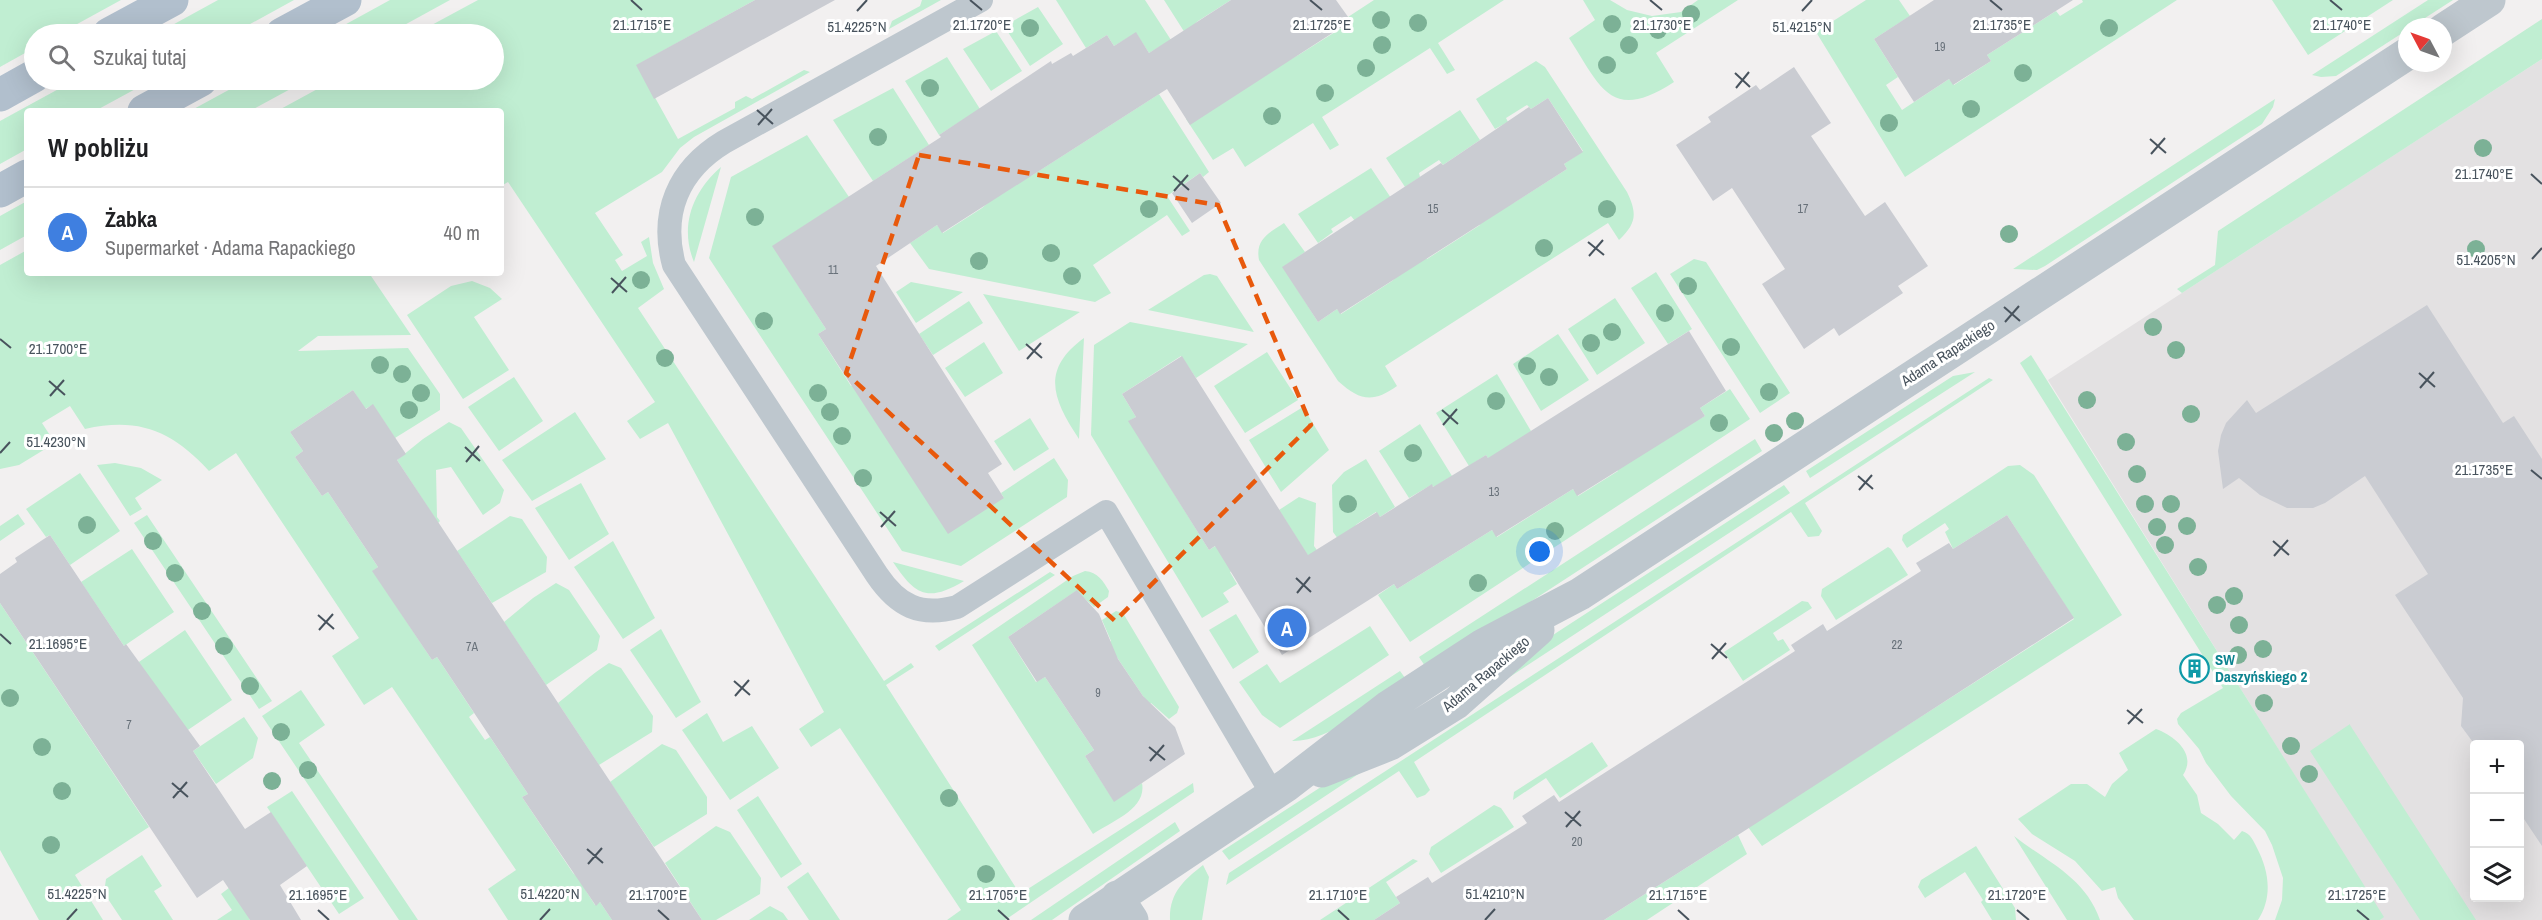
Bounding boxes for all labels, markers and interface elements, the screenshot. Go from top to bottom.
text: 21.1715°E [613,14,671,35]
text: 21.1720°E [953,14,1011,35]
text: 21.1725°E [1293,14,1351,35]
text: 21.1730°E [1633,14,1691,35]
text: 21.1735°E [1973,14,2031,35]
text: 21.1740°E [2313,14,2371,35]
text: 51.4225°N [827,16,887,37]
text: 51.4215°N [1772,16,1832,37]
north arrow [2398,18,2452,72]
search box [24,24,504,90]
house number: 19 [1935,39,1945,55]
icon: search [45,41,78,74]
text: Szukaj tutaj [93,42,186,72]
text: W pobliżu [48,130,149,165]
text: 21.1740°E [2455,163,2513,184]
house number: 15 [1428,201,1439,217]
house number: 17 [1798,201,1809,217]
text: Żabka [105,204,157,234]
text: A [62,219,73,246]
text: 40 m [444,219,480,246]
text: Supermarket · Adama Rapackiego [105,234,356,261]
text: 51.4205°N [2456,249,2516,270]
house number: 11 [828,262,839,278]
street label: Adama Rapackiego [1896,314,1999,391]
text: 21.1700°E [29,338,87,359]
text: 51.4230°N [26,431,86,452]
text: 21.1735°E [2455,459,2513,480]
house number: 13 [1489,484,1499,500]
your location [1525,537,1554,566]
pin: A [1268,606,1306,650]
street label: Adama Rapackiego [1437,631,1534,717]
text: 21.1695°E [29,633,87,654]
house number: 22 [1892,637,1902,653]
house number: 7A [466,639,478,655]
place label: SW Daszyńskiego 2 [2215,649,2307,687]
building icon: SW Daszyńskiego 2 [2178,653,2210,685]
house number: 9 [1095,685,1101,701]
house number: 7 [126,717,132,733]
map controls [2470,740,2524,902]
button: + [2470,740,2524,794]
button: − [2470,794,2524,848]
house number: 20 [1572,834,1582,850]
button: layers [2470,848,2524,902]
text: 51.4225°N [47,883,107,904]
text: 51.4220°N [520,883,580,904]
text: 51.4210°N [1465,883,1525,904]
text: 21.1695°E [289,884,347,905]
text: 21.1700°E [629,884,687,905]
text: 21.1705°E [969,884,1027,905]
text: 21.1710°E [1309,884,1367,905]
text: 21.1715°E [1649,884,1707,905]
text: 21.1720°E [1988,884,2046,905]
text: 21.1725°E [2328,884,2386,905]

